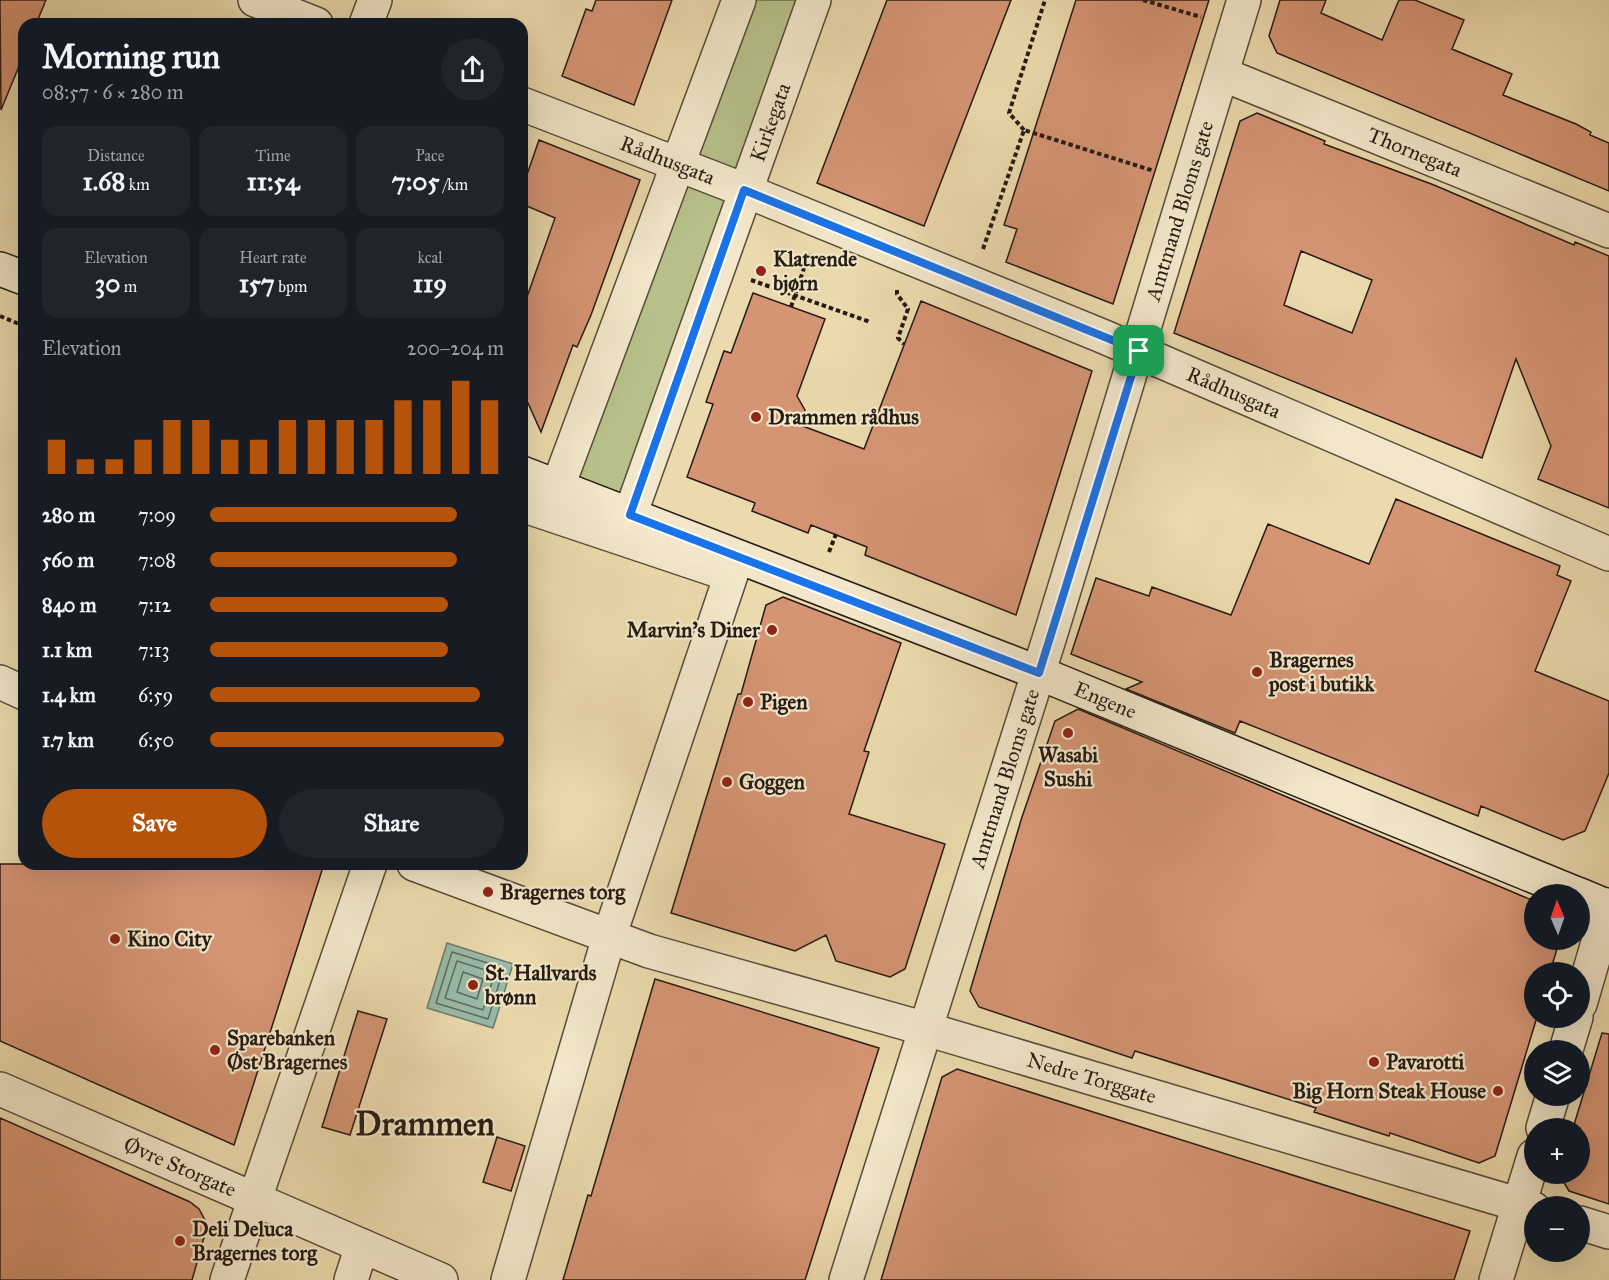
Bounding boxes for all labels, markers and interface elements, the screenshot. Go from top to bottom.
text: Morning run [42,37,220,77]
button: share [441,38,504,101]
street label: Kirkegata [744,79,796,165]
text: 08:57 · 6 × 280 m [42,80,184,104]
street label: Amtmand Bloms gate [1140,117,1219,305]
street label: Thornegata [1364,121,1466,183]
street label: Rådhusgata [616,130,719,191]
text: Distance [87,146,145,165]
text: Time [255,146,291,165]
text: Pace [415,146,445,165]
text: 1.68 [82,165,125,197]
text: 11:54 [247,165,299,197]
text: 7:05 [392,165,440,197]
text: km [125,175,150,194]
text: /km [440,175,468,194]
place label: Klatrende bjørn [772,246,857,296]
text: Elevation [84,248,148,267]
text: Heart rate [239,248,307,267]
text: kcal [417,248,443,267]
marker: Klatrende bjørn [754,264,768,278]
text: 30 [95,267,120,299]
text: 157 [239,267,275,299]
text: 119 [413,267,447,299]
text: m [120,277,137,296]
text: bpm [275,277,307,296]
pin [1113,325,1164,376]
icon: arrive [1122,334,1155,367]
text: Elevation [42,336,121,360]
text: 200–204 m [407,336,504,360]
street label: Rådhusgata [1183,361,1285,424]
place label: Drammen rådhus [768,404,919,430]
marker: Drammen rådhus [749,410,763,424]
text: 280 m [42,503,95,527]
text: 7:09 [138,503,176,527]
text: 560 m [42,548,94,572]
text: 7:08 [138,548,176,572]
text: 840 m [42,593,97,617]
text: 7:12 [138,593,171,617]
place label: Marvin's Diner [626,617,761,643]
marker: Marvin's Diner [765,623,779,637]
text: 1.1 km [42,638,92,662]
text: 7:13 [138,638,170,662]
place label: Bragernes post i butikk [1268,647,1375,697]
marker: Bragernes post i butikk [1250,665,1264,679]
street label: Engene [1070,676,1141,725]
text: 1.4 km [42,683,96,707]
text: 6:59 [138,683,173,707]
street label: Amtmand Bloms gate [964,685,1046,873]
place label: Pigen [760,689,808,715]
marker: Pigen [741,695,755,709]
marker: Wasabi Sushi [1061,726,1075,740]
text: 1.7 km [42,728,94,752]
text: 6:50 [138,728,174,752]
place label: Wasabi Sushi [1038,742,1098,792]
place label: Goggen [739,769,805,795]
marker: Goggen [720,775,734,789]
button: Save [42,789,267,858]
button: Share [279,789,504,858]
place label: Bragernes torg [500,879,626,905]
north arrow [1524,884,1590,950]
map controls [1524,884,1590,1262]
marker: Bragernes torg [481,885,495,899]
place label: Kino City [127,926,213,952]
marker: Kino City [108,932,122,946]
place label: St. Hallvards brønn [484,960,597,1010]
button: locate [1524,962,1590,1028]
marker: St. Hallvards brønn [466,978,480,992]
place label: Sparebanken Øst Bragernes [227,1025,348,1075]
button: layers [1524,1040,1590,1106]
marker: Sparebanken Øst Bragernes [208,1043,222,1057]
street label: Nedre Torggate [1024,1047,1160,1110]
place label: Pavarotti [1386,1049,1465,1075]
marker: Pavarotti [1367,1055,1381,1069]
place label: Big Horn Steak House [1292,1078,1486,1104]
marker: Big Horn Steak House [1491,1084,1505,1098]
district label: Drammen [355,1104,495,1144]
button: + [1524,1118,1590,1184]
street label: Øvre Storgate [120,1131,240,1203]
button: − [1524,1196,1590,1262]
place label: Deli Deluca Bragernes torg [192,1216,318,1266]
marker: Deli Deluca Bragernes torg [173,1234,187,1248]

